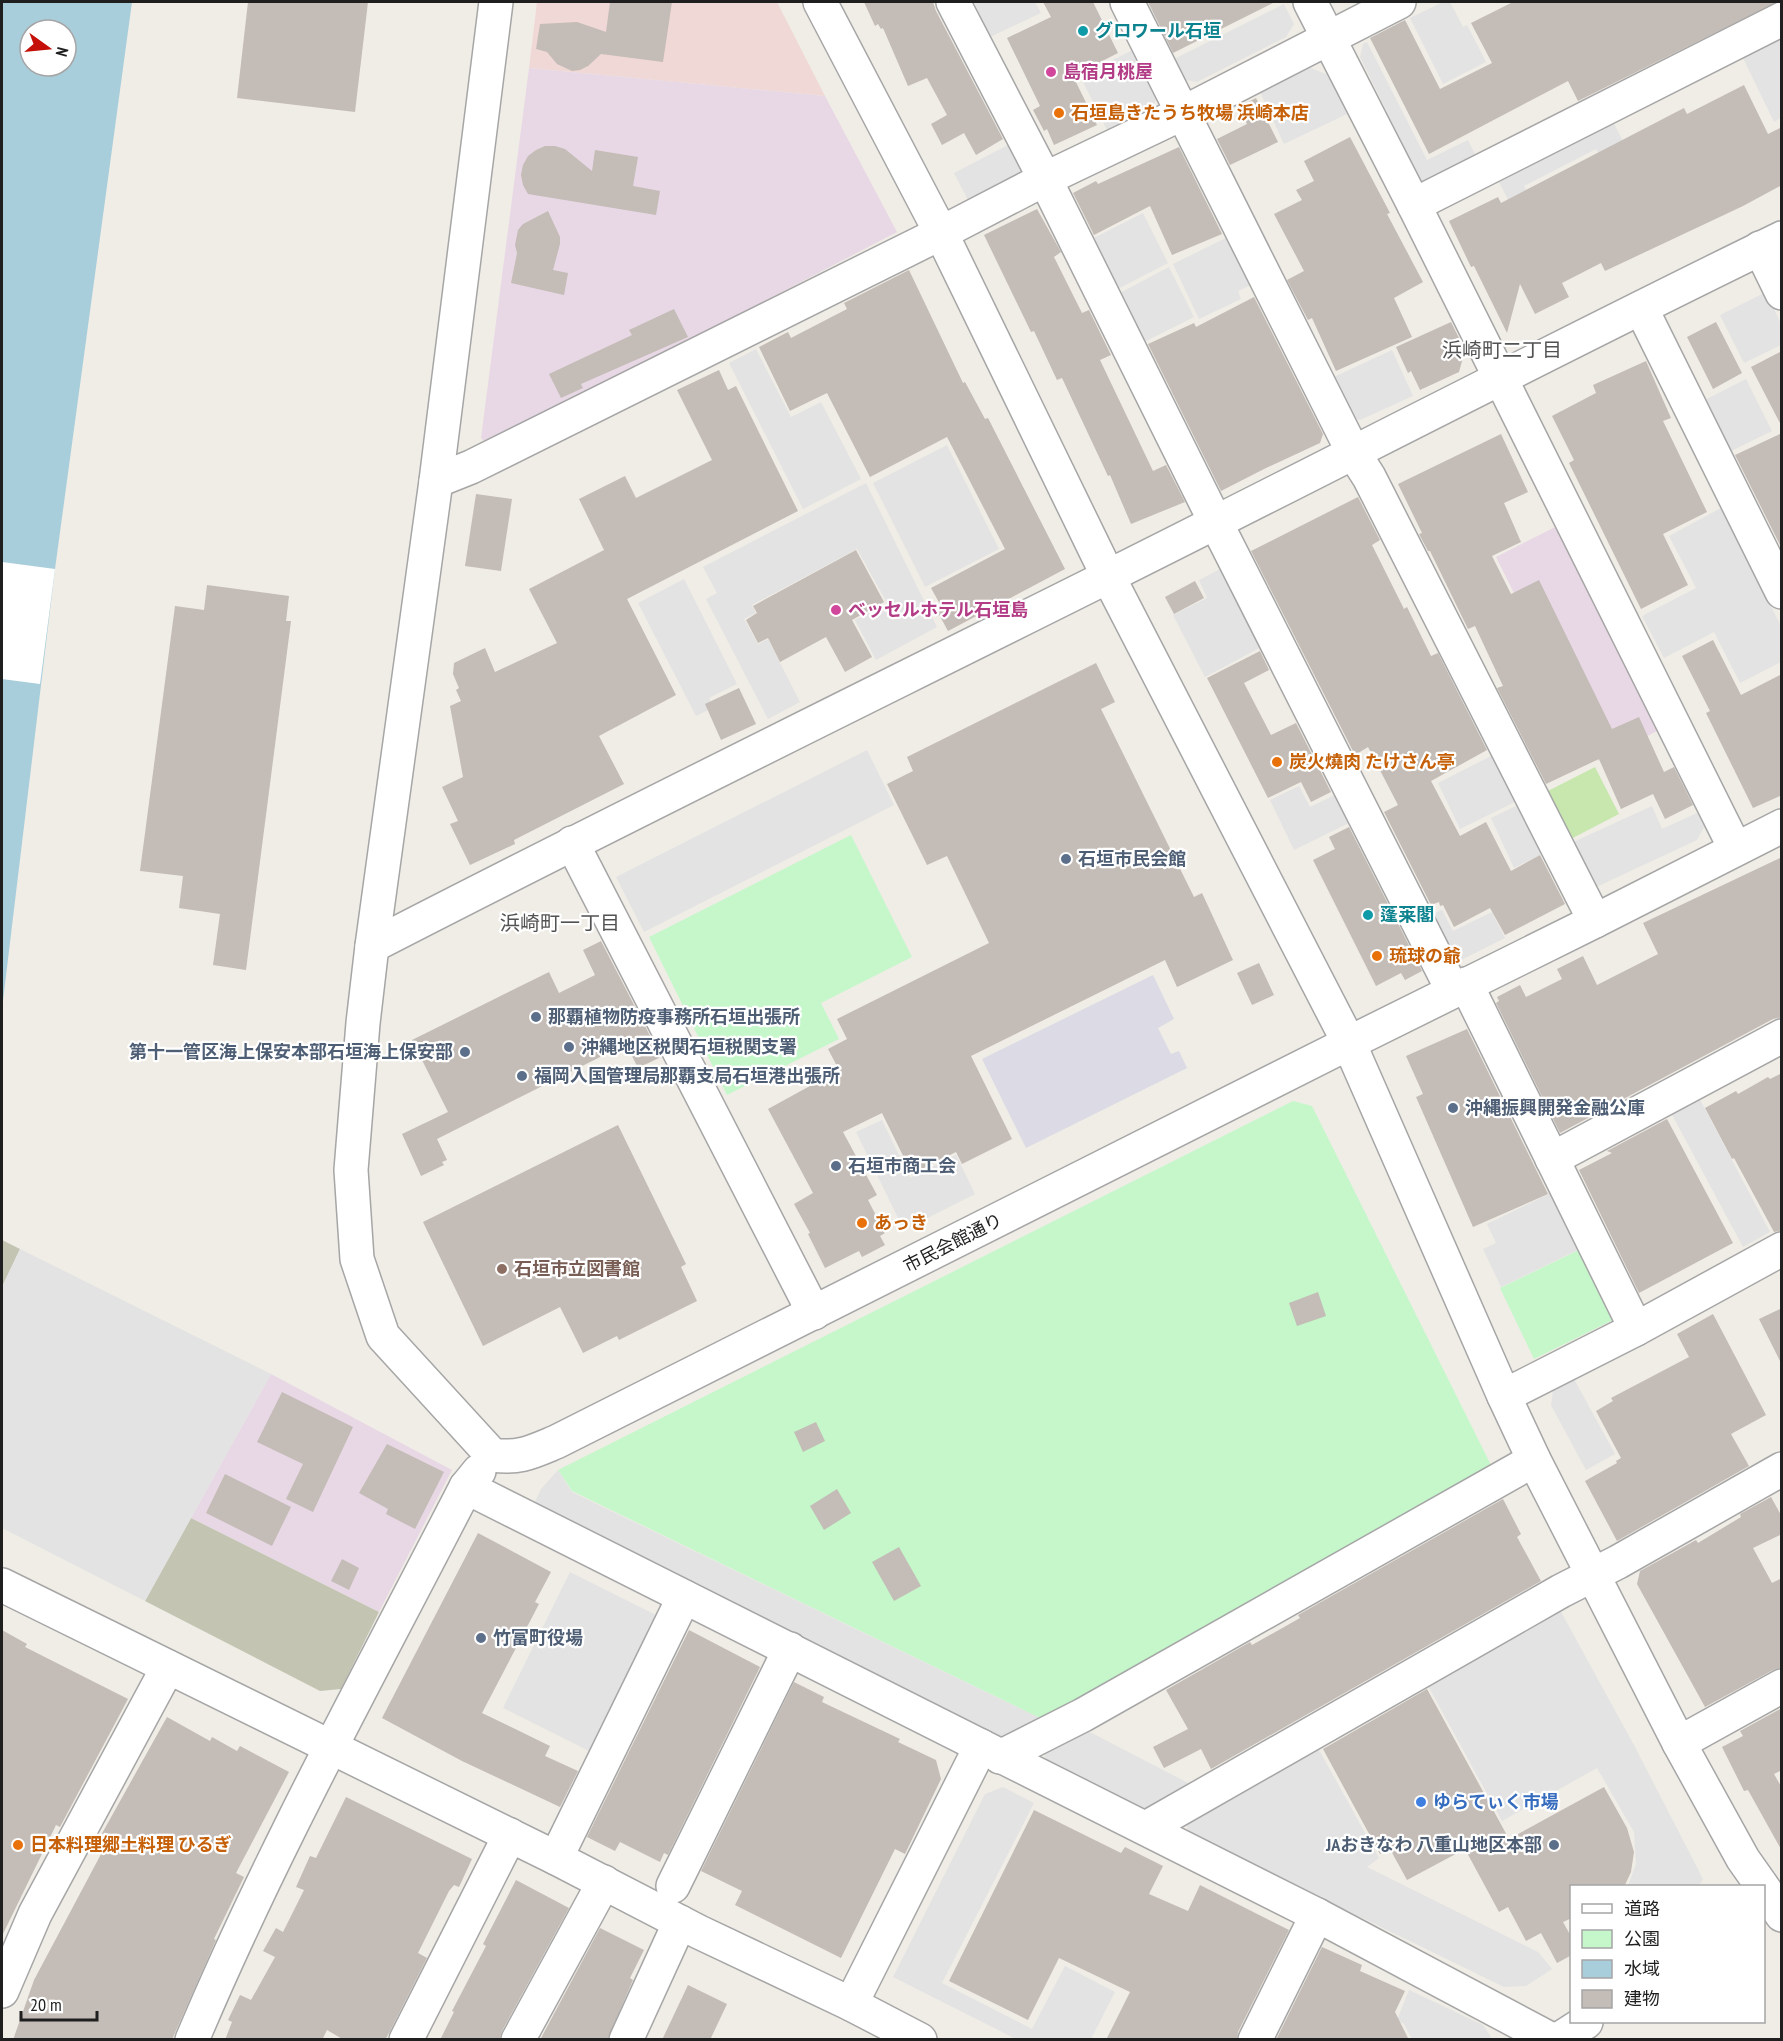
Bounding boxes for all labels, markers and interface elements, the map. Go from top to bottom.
north arrow [18,18,78,78]
place label: グロワール石垣 [1095,19,1221,42]
marker: グロワール石垣 [1076,24,1090,38]
text: N [52,45,73,59]
place label: 島宿月桃屋 [1063,60,1153,83]
marker: 島宿月桃屋 [1044,65,1058,79]
place label: 石垣島きたうち牧場 浜崎本店 [1071,101,1309,124]
marker: 石垣島きたうち牧場 浜崎本店 [1052,106,1066,120]
district label: 浜崎町二丁目 [1442,337,1562,363]
place label: ベッセルホテル石垣島 [848,598,1028,621]
marker: ベッセルホテル石垣島 [829,603,843,617]
place label: 炭火燒肉 たけさん亭 [1289,750,1455,773]
marker: 炭火燒肉 たけさん亭 [1270,755,1284,769]
place label: 石垣市民会館 [1078,847,1186,870]
marker: 石垣市民会館 [1059,852,1073,866]
place label: 蓬莱閣 [1380,903,1434,926]
marker: 蓬莱閣 [1361,908,1375,922]
district label: 浜崎町一丁目 [500,910,620,936]
place label: 琉球の爺 [1389,944,1461,967]
marker: 琉球の爺 [1370,949,1384,963]
place label: 那覇植物防疫事務所石垣出張所 [548,1005,800,1028]
marker: 那覇植物防疫事務所石垣出張所 [529,1010,543,1024]
place label: 沖縄地区税関石垣税関支署 [581,1035,797,1058]
place label: 第十一管区海上保安本部石垣海上保安部 [129,1040,453,1063]
marker: 沖縄地区税関石垣税関支署 [562,1040,576,1054]
marker: 第十一管区海上保安本部石垣海上保安部 [458,1045,472,1059]
place label: 福岡入国管理局那覇支局石垣港出張所 [534,1064,840,1087]
marker: 福岡入国管理局那覇支局石垣港出張所 [515,1069,529,1083]
place label: 沖縄振興開発金融公庫 [1465,1096,1645,1119]
marker: 沖縄振興開発金融公庫 [1446,1101,1460,1115]
place label: 石垣市商工会 [848,1154,956,1177]
marker: 石垣市商工会 [829,1159,843,1173]
street label: 市民会館通り [899,1208,1006,1277]
place label: あっき [874,1211,928,1234]
marker: あっき [855,1216,869,1230]
place label: 石垣市立図書館 [514,1257,640,1280]
marker: 石垣市立図書館 [495,1262,509,1276]
place label: 竹富町役場 [493,1626,583,1649]
marker: 竹富町役場 [474,1631,488,1645]
place label: ゆらてぃく市場 [1433,1790,1558,1813]
marker: ゆらてぃく市場 [1414,1795,1428,1809]
place label: 日本料理郷土料理 ひるぎ [30,1833,232,1856]
place label: JAおきなわ 八重山地区本部 [1325,1833,1542,1856]
marker: 日本料理郷土料理 ひるぎ [11,1838,25,1852]
marker: JAおきなわ 八重山地区本部 [1547,1838,1561,1852]
legend [1570,1885,1765,2023]
text: 道路 [1624,1897,1660,1920]
text: 公園 [1624,1927,1660,1950]
text: 水域 [1624,1957,1660,1980]
scale bar [21,1984,98,2022]
text: 建物 [1624,1987,1660,2010]
text: 20 m [30,1993,62,2016]

